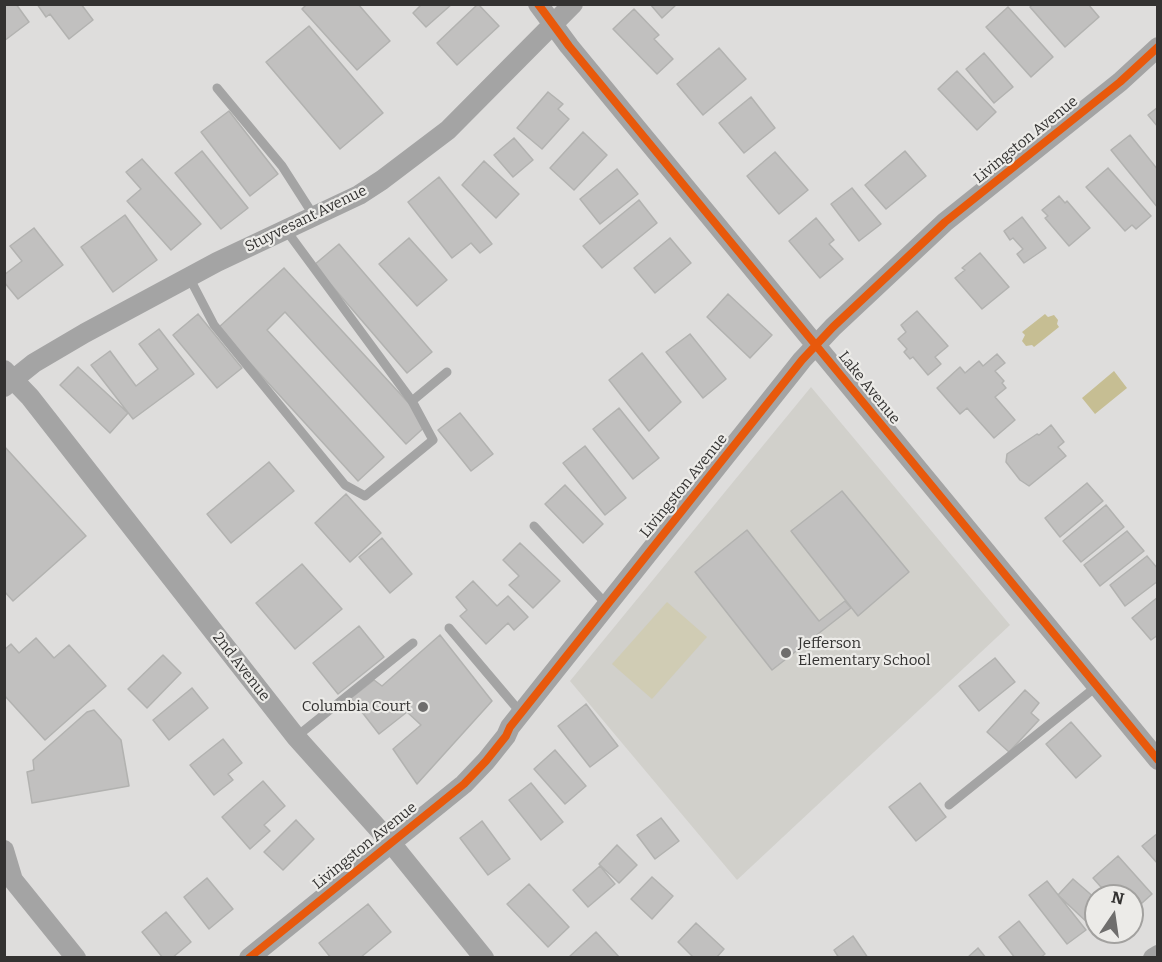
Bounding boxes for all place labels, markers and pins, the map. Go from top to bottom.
place label: Jefferson Elementary School [798,635,930,670]
marker: Jefferson Elementary School [779,646,793,660]
place label: Columbia Court [302,698,411,716]
marker: Columbia Court [416,700,430,714]

